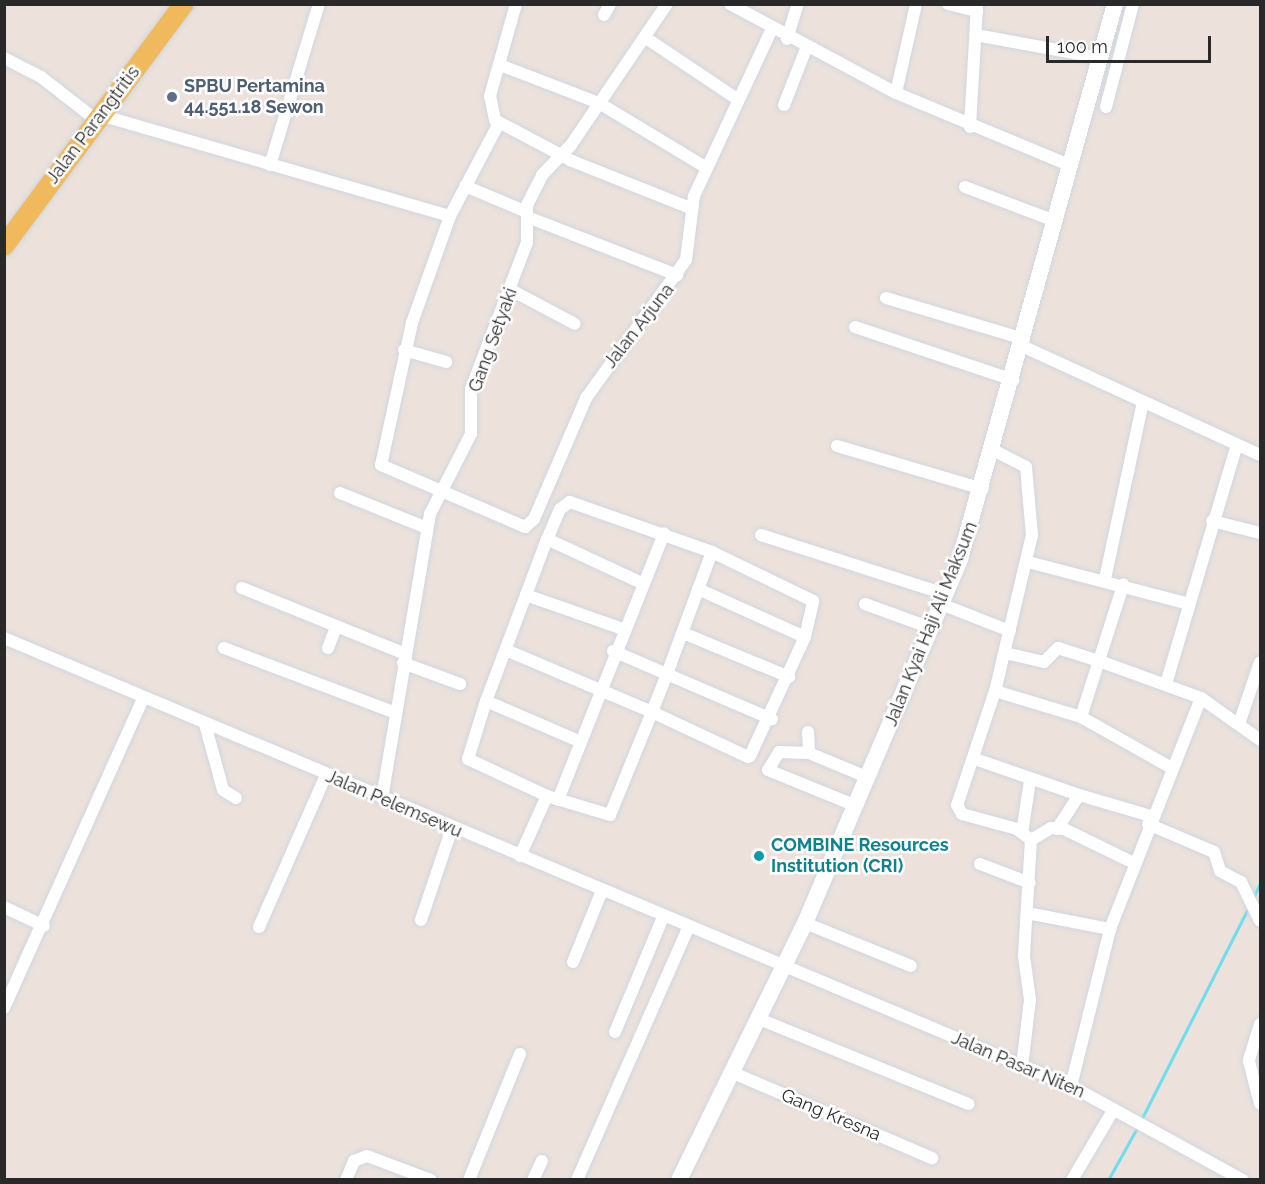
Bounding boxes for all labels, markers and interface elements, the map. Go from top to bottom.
scale bar [1049,24,1214,62]
text: 100 m [1057,36,1108,57]
street label: Jalan Parangtritis [42,62,144,188]
place label: SPBU Pertamina 44.551.18 Sewon [184,76,325,118]
marker: SPBU Pertamina 44.551.18 Sewon [165,90,179,104]
street label: Jalan Arjuna [599,279,679,373]
street label: Gang Setyaki [464,285,522,395]
street label: Jalan Kyai Haji Ali Maksum [880,518,982,730]
street label: Jalan Pelemsewu [323,766,465,842]
place label: COMBINE Resources Institution (CRI) [771,835,949,878]
marker: COMBINE Resources Institution (CRI) [752,849,766,863]
street label: Jalan Pasar Niten [948,1027,1088,1103]
street label: Gang Kresna [778,1084,884,1146]

